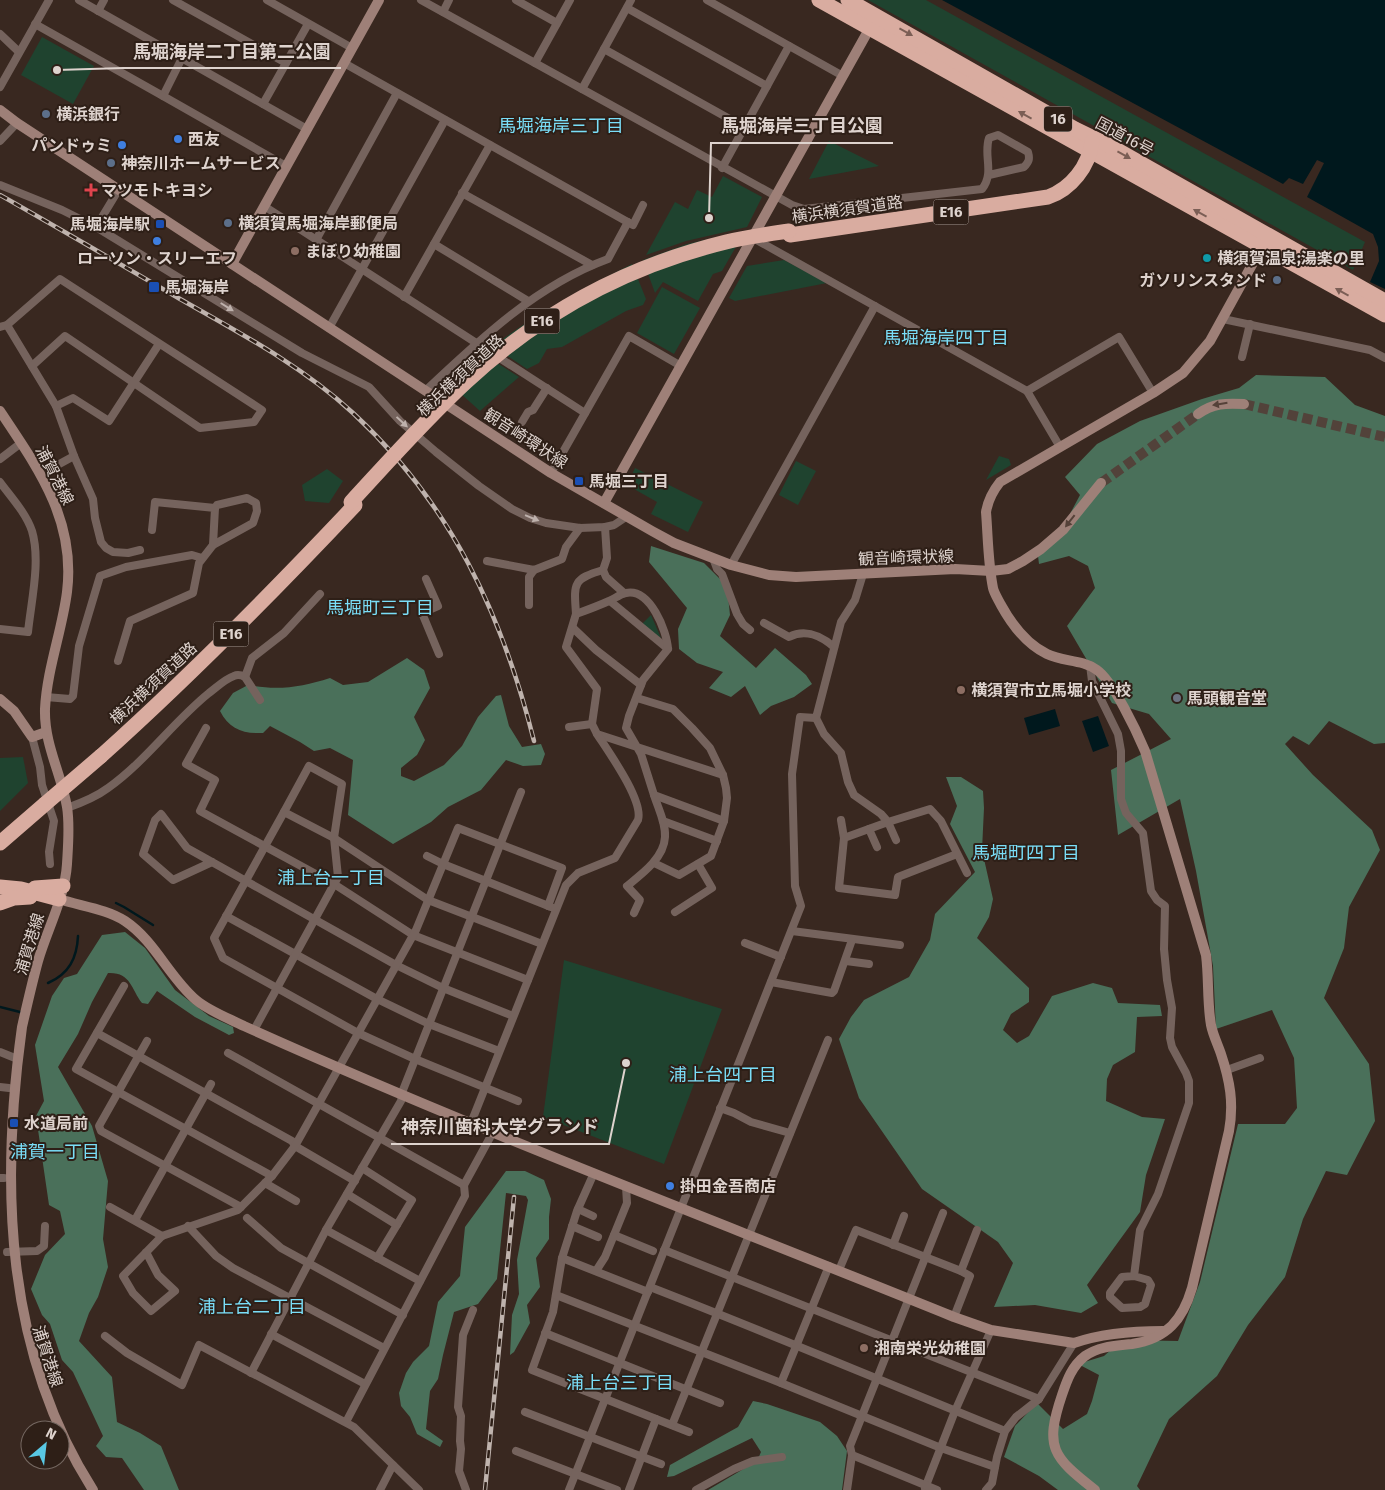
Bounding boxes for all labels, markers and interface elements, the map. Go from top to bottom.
one-way arrow [900,28,913,37]
callout: 馬堀海岸二丁目第二公園 [123,35,341,68]
text: 馬堀海岸二丁目第二公園 [133,41,331,63]
place label: 横浜銀行 [56,105,120,124]
road number: 16 [1044,106,1072,132]
marker: 横浜銀行 [40,108,52,120]
callout: 馬堀海岸三丁目公園 [711,110,893,143]
one-way arrow [1018,110,1032,119]
street label: 国道16号 [1092,113,1157,160]
district label: 馬堀海岸三丁目 [498,115,624,137]
text: 馬堀海岸三丁目公園 [721,115,883,137]
place label: 西友 [188,130,220,149]
marker: 西友 [172,133,184,145]
place label: パンドゥミ [31,136,112,155]
marker: パンドゥミ [116,139,128,151]
one-way arrow [1118,150,1131,159]
place label: 神奈川ホームサービス [121,154,281,173]
marker: 神奈川ホームサービス [105,157,117,169]
place label: マツモトキヨシ [101,181,213,200]
marker: マツモトキヨシ [85,184,97,196]
street label: 横浜横須賀道路 [790,192,904,227]
road number: E16 [934,200,968,224]
one-way arrow [1194,208,1207,217]
place label: 横須賀馬堀海岸郵便局 [238,214,398,233]
place label: 馬堀海岸駅 [70,215,150,234]
marker: 横須賀馬堀海岸郵便局 [222,217,234,229]
marker: 馬堀海岸駅 [154,218,166,230]
marker: ローソン・スリーエフ [151,235,163,247]
place label: まぼり幼稚園 [305,242,401,261]
marker: まぼり幼稚園 [289,245,301,257]
place label: ローソン・スリーエフ [77,249,237,268]
place label: 横須賀温泉;湯楽の里 [1217,249,1365,268]
marker: 横須賀温泉;湯楽の里 [1201,252,1213,264]
place label: ガソリンスタンド [1139,271,1267,290]
marker: ガソリンスタンド [1271,274,1283,286]
place label: 馬堀海岸 [165,278,229,297]
marker: 馬堀海岸 [147,280,161,294]
one-way arrow [1336,287,1349,296]
one-way arrow [221,302,234,312]
road number: E16 [524,308,560,334]
district label: 馬堀海岸四丁目 [883,327,1009,349]
street label: 横浜横須賀道路 [413,330,508,421]
one-way arrow [1211,401,1227,409]
street label: 観音崎環状線 [480,404,571,473]
one-way arrow [396,416,408,428]
street label: 浦賀港線 [32,442,78,508]
place label: 馬堀三丁目 [589,472,669,491]
marker: 馬堀三丁目 [573,475,585,487]
one-way arrow [525,514,540,522]
one-way arrow [1064,514,1075,527]
street label: 観音崎環状線 [858,546,954,569]
district label: 馬堀町三丁目 [326,597,434,619]
road number: E16 [214,622,248,646]
street label: 横浜横須賀道路 [106,638,201,729]
place label: 横須賀市立馬堀小学校 [971,681,1131,700]
marker: 横須賀市立馬堀小学校 [955,684,967,696]
place label: 馬頭観音堂 [1187,689,1267,708]
marker: 馬頭観音堂 [1171,692,1183,704]
district label: 馬堀町四丁目 [972,842,1080,864]
district label: 浦上台一丁目 [277,867,385,889]
street label: 浦賀港線 [11,911,48,978]
district label: 浦上台四丁目 [669,1064,777,1086]
callout: 神奈川歯科大学グランド [391,1111,609,1144]
place label: 水道局前 [24,1114,88,1133]
text: 神奈川歯科大学グランド [401,1116,599,1138]
marker: 水道局前 [8,1117,20,1129]
district label: 浦賀一丁目 [10,1141,100,1163]
place label: 掛田金吾商店 [680,1177,776,1196]
marker: 掛田金吾商店 [664,1180,676,1192]
district label: 浦上台二丁目 [198,1296,306,1318]
street label: 浦賀港線 [29,1323,66,1390]
place label: 湘南栄光幼稚園 [874,1339,986,1358]
marker: 湘南栄光幼稚園 [858,1342,870,1354]
district label: 浦上台三丁目 [566,1372,674,1394]
north arrow [20,1420,70,1470]
text: N [43,1424,59,1444]

